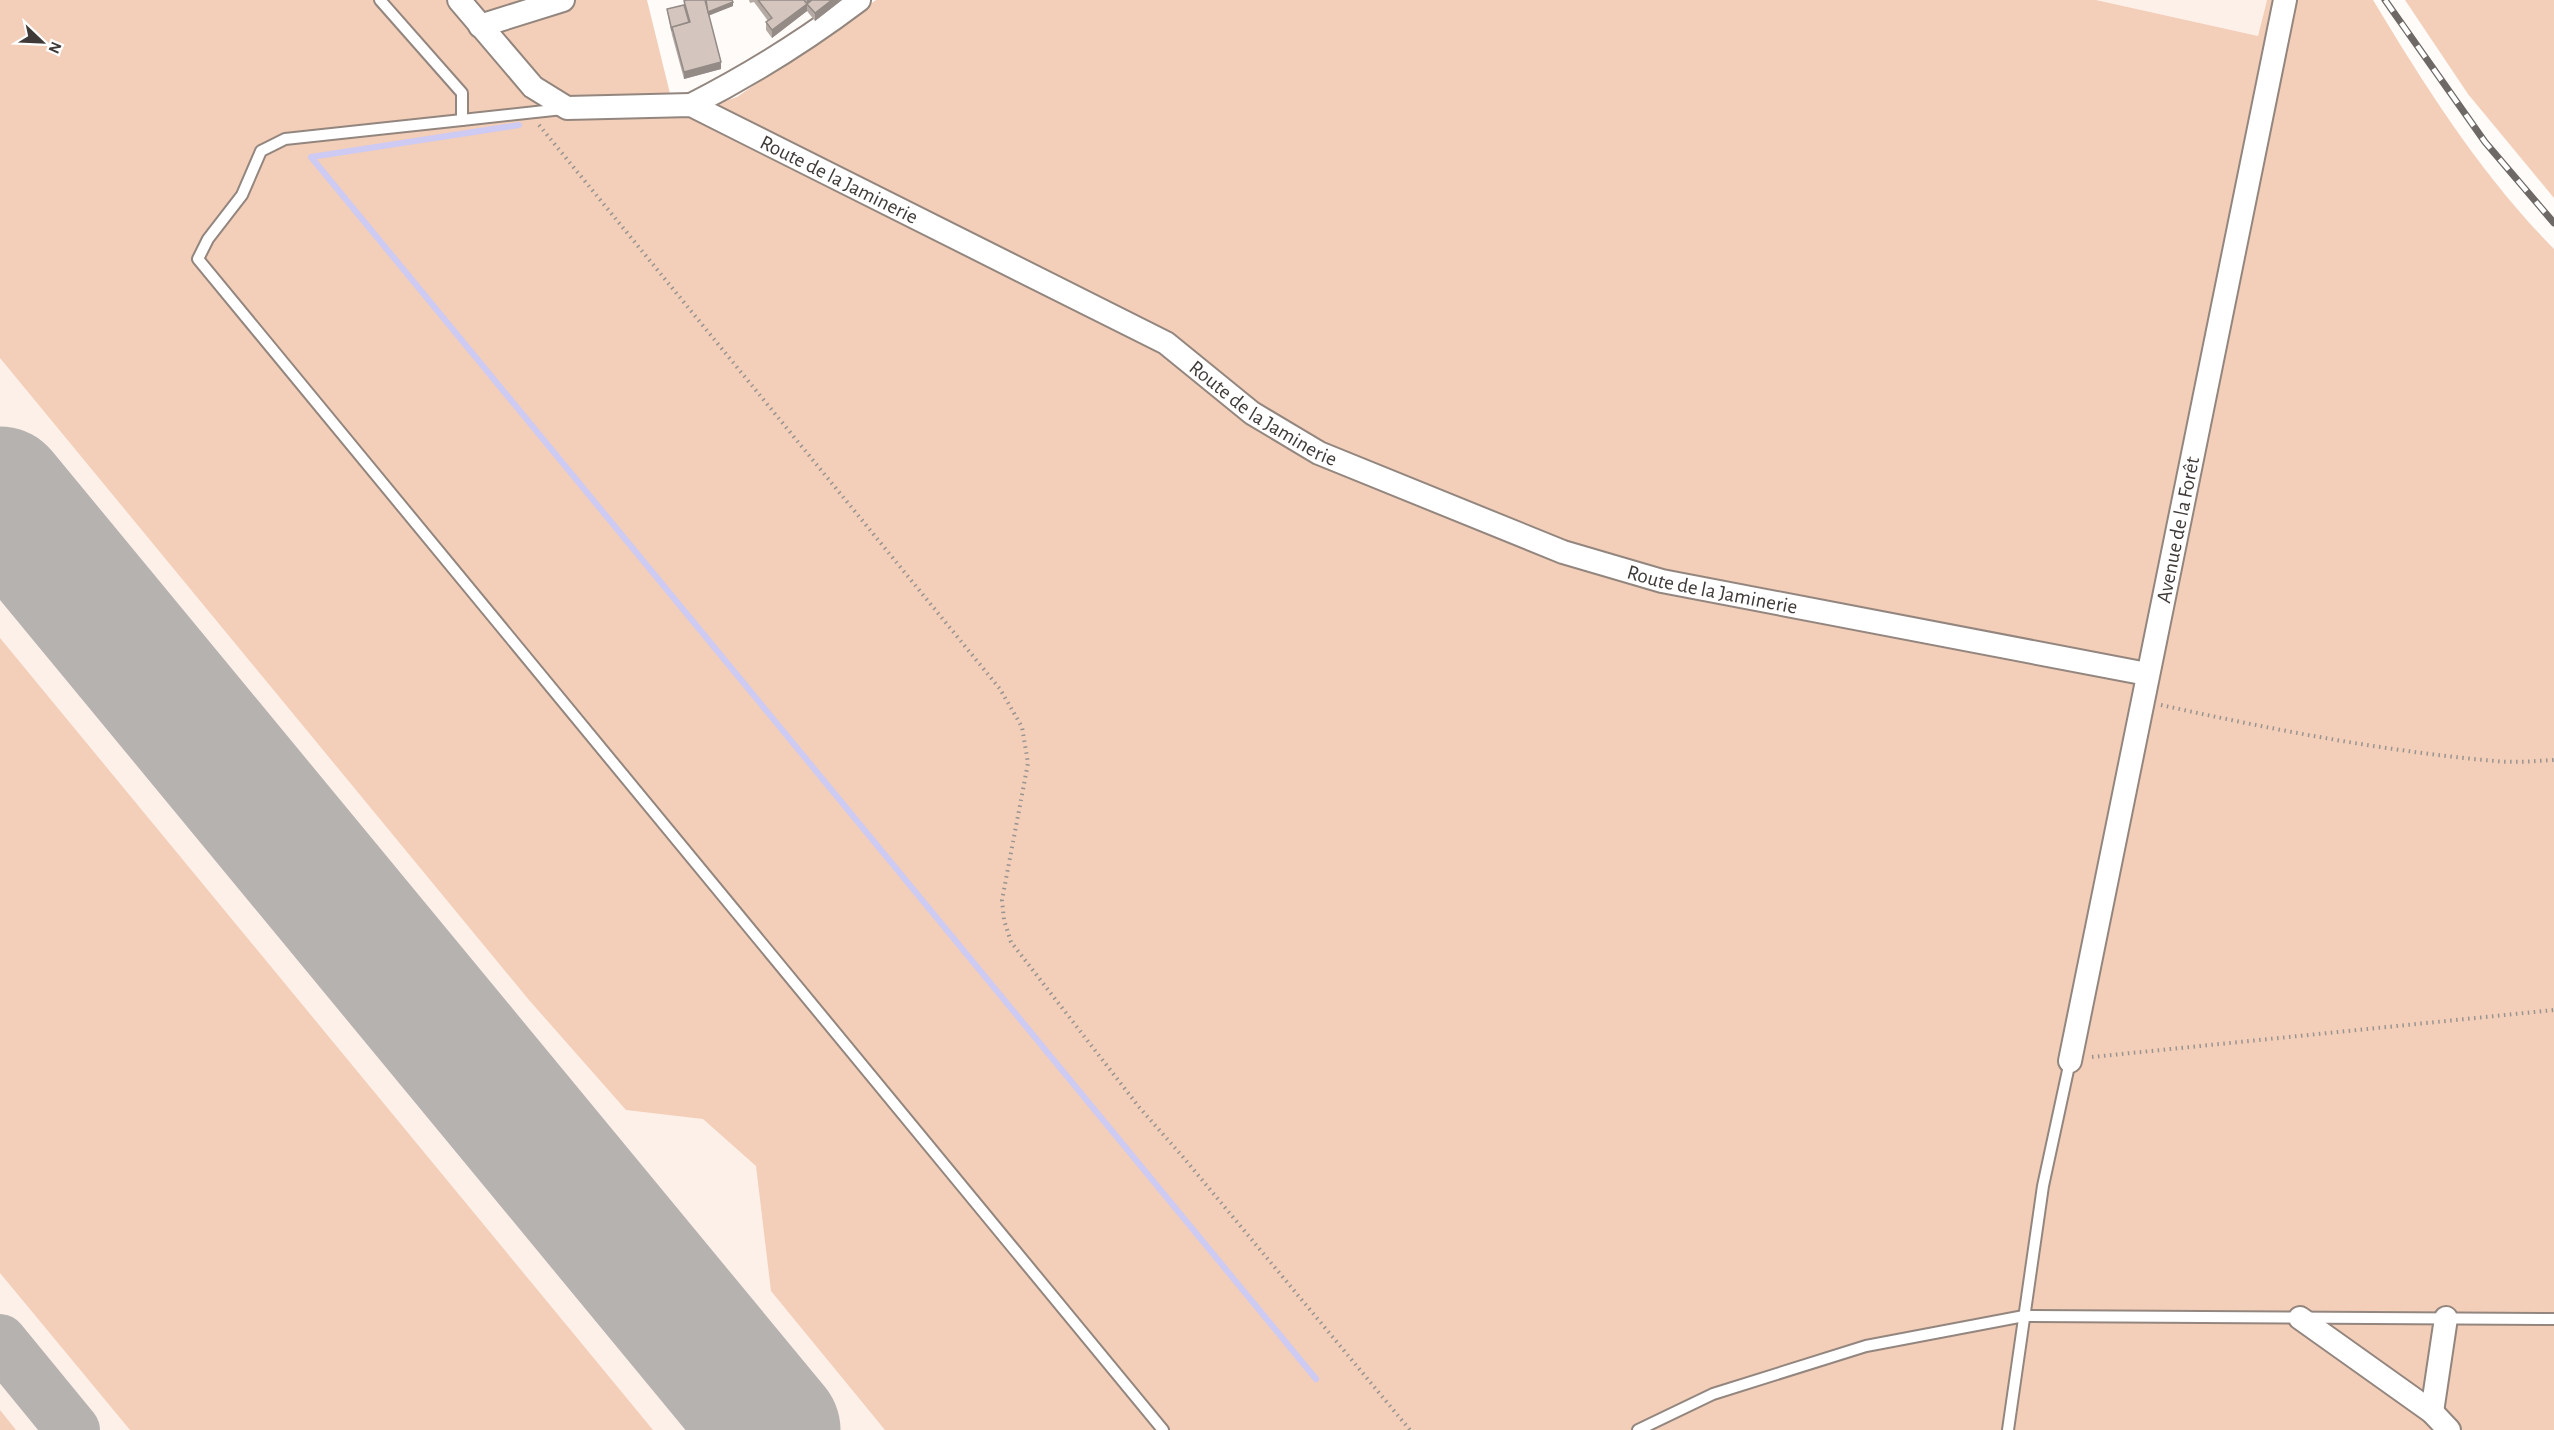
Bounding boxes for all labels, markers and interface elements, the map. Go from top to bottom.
north arrow [12,12,72,72]
text: N [45,39,64,56]
street label: Route de la Jaminerie [757,131,921,228]
street label: Route de la Jaminerie [1186,356,1340,470]
street label: Avenue de la Forêt [2153,455,2203,605]
street label: Route de la Jaminerie [1625,561,1799,617]

